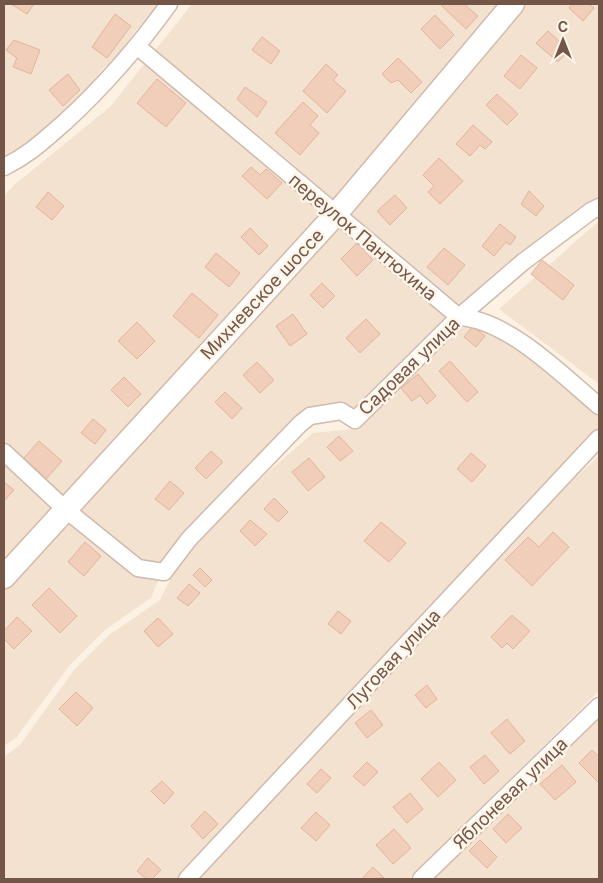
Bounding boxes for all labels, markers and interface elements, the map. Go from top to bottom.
north arrow [538,15,588,65]
text: С [558,18,568,35]
street label: переулок Пантюхина [285,169,441,305]
street label: Михневское шоссе [196,224,328,364]
street label: Садовая улица [354,313,464,419]
street label: Луговая улица [342,605,444,713]
street label: Яблоневая улица [448,733,572,853]

